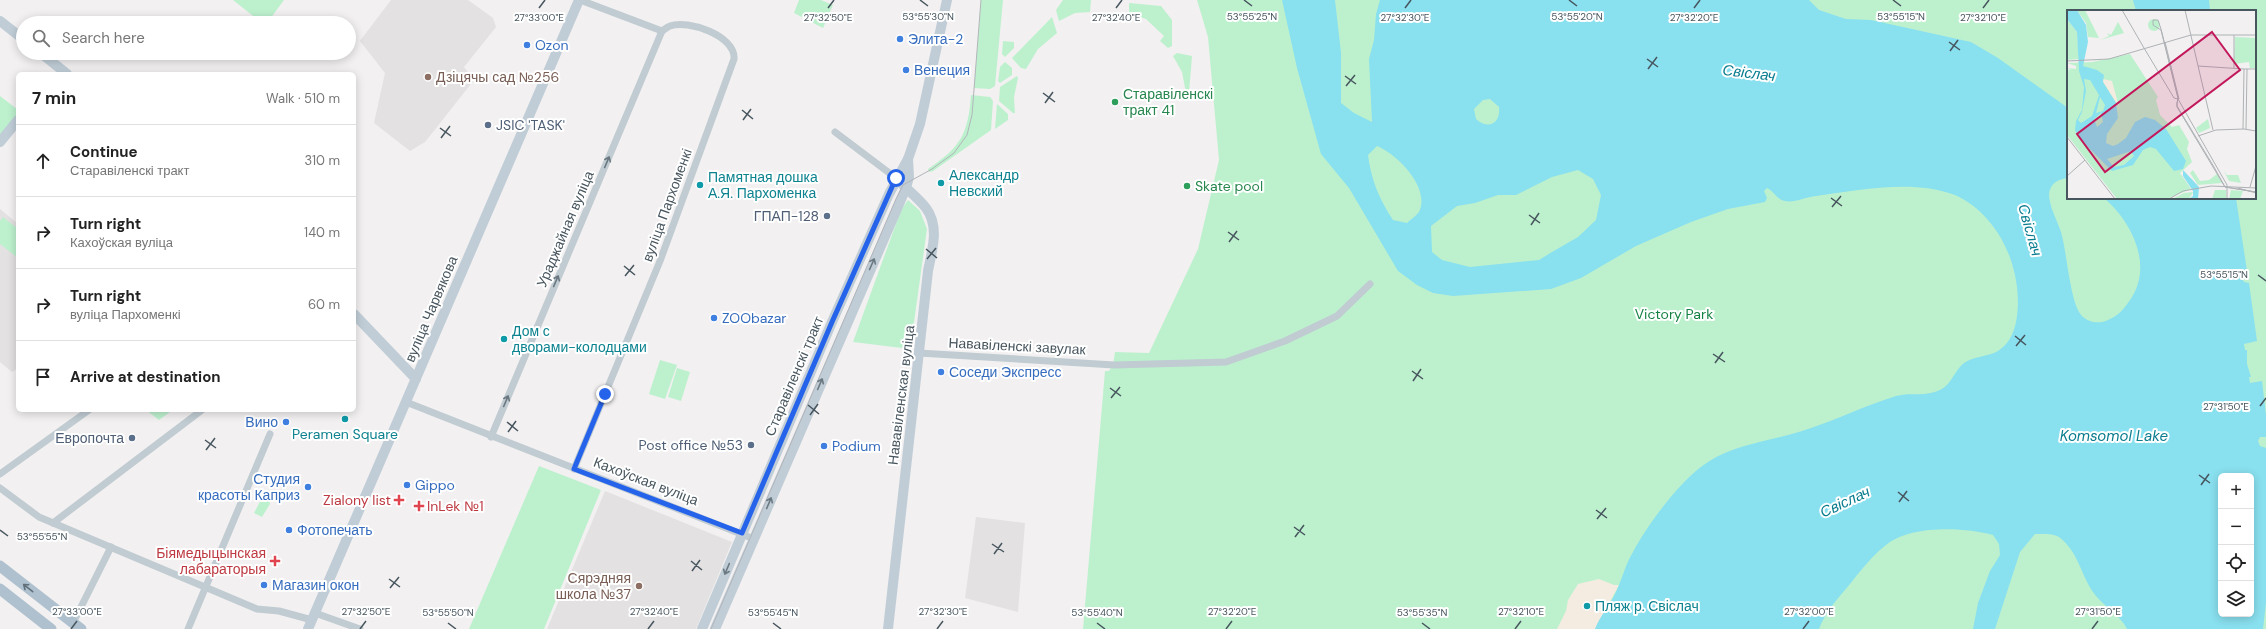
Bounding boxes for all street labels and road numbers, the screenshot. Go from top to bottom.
street label: вуліца Пархоменкі [638,146,696,264]
street label: Ураджайная вуліца [532,168,598,290]
street label: вуліца Чарвякова [401,253,462,365]
street label: Старавіленскі тракт [761,313,828,439]
street label: Нававіленская вуліца [883,324,919,466]
street label: Нававіленскі завулак [948,333,1087,359]
street label: Кахоўская вуліца [591,453,701,509]

